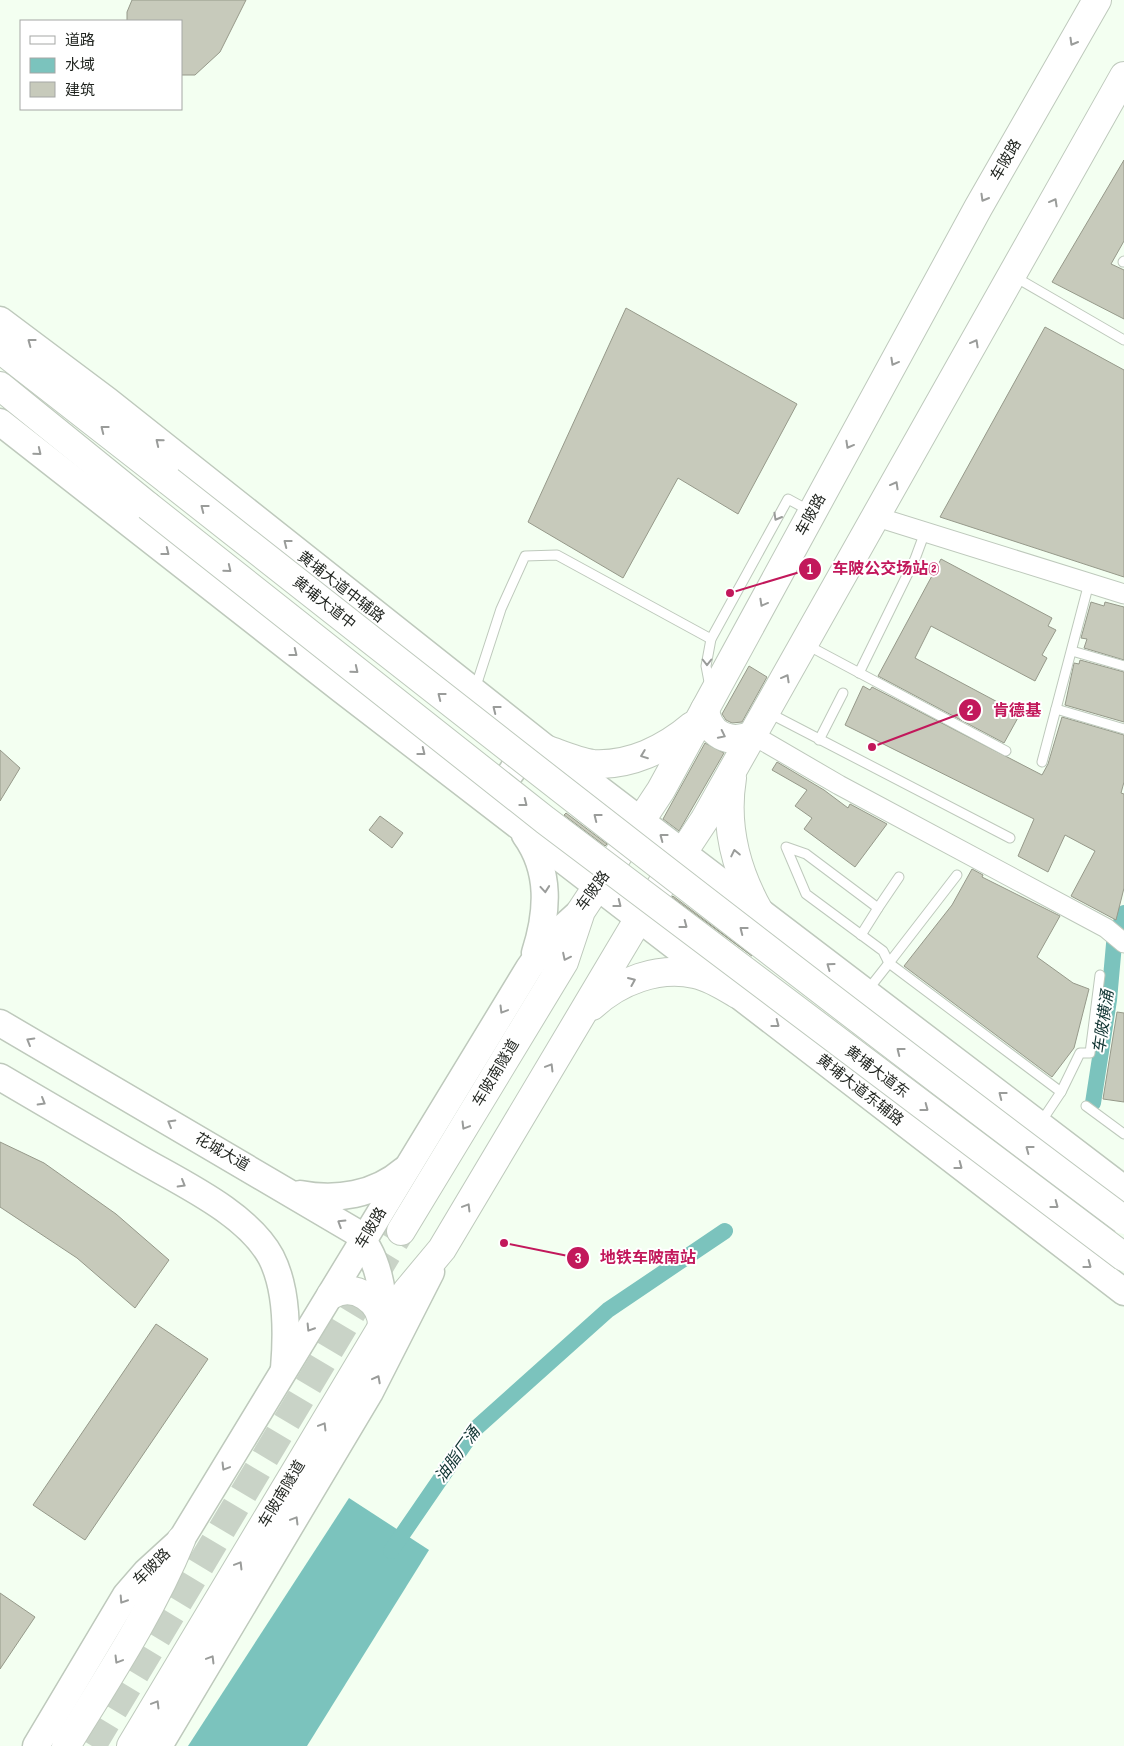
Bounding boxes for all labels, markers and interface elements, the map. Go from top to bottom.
legend [20,20,182,110]
text: 道路 [65,31,95,50]
one-way arrow [1069,37,1079,46]
text: 水域 [65,56,95,75]
text: 建筑 [65,81,95,100]
street label: 车陂路 [987,136,1025,184]
one-way arrow [980,193,990,202]
one-way arrow [1048,198,1058,207]
one-way arrow [27,339,37,348]
one-way arrow [968,340,978,349]
one-way arrow [890,357,900,366]
one-way arrow [100,425,109,434]
one-way arrow [156,439,165,448]
one-way arrow [845,440,855,449]
one-way arrow [32,447,41,455]
one-way arrow [888,481,898,490]
street label: 车陂路 [792,491,830,539]
one-way arrow [201,506,210,514]
one-way arrow [774,512,784,521]
one-way arrow [284,541,293,549]
one-way arrow [160,547,169,555]
street label: 黄埔大道中辅路 [294,548,388,626]
callout: 车陂公交场站② [797,553,950,584]
text: 车陂公交场站② [832,559,940,579]
text: 1 [807,560,813,579]
one-way arrow [222,563,231,571]
street label: 黄埔大道中 [289,573,359,633]
one-way arrow [759,598,769,607]
one-way arrow [288,647,297,655]
one-way arrow [702,658,712,666]
one-way arrow [349,665,358,674]
one-way arrow [779,674,789,683]
one-way arrow [438,693,447,701]
callout: 肯德基 [958,695,1051,726]
text: 2 [967,701,973,720]
text: 肯德基 [993,701,1042,721]
one-way arrow [493,707,502,715]
one-way arrow [716,729,725,739]
one-way arrow [416,746,426,755]
one-way arrow [640,749,648,759]
one-way arrow [518,797,528,806]
one-way arrow [594,815,603,823]
one-way arrow [659,834,669,843]
one-way arrow [730,848,740,857]
street label: 车陂路 [572,867,614,915]
one-way arrow [539,885,550,893]
one-way arrow [612,898,621,906]
one-way arrow [678,920,687,928]
one-way arrow [739,927,749,936]
one-way arrow [562,952,572,961]
one-way arrow [826,963,836,972]
one-way arrow [627,977,636,988]
water label: 车陂横涌 [1090,987,1118,1055]
one-way arrow [500,1004,510,1013]
one-way arrow [770,1018,779,1026]
street label: 车陂南隧道 [469,1036,523,1110]
one-way arrow [27,1037,36,1047]
street label: 黄埔大道东 [841,1042,913,1102]
one-way arrow [897,1048,906,1056]
street label: 黄埔大道东辅路 [813,1050,907,1130]
one-way arrow [544,1064,554,1073]
one-way arrow [999,1093,1008,1101]
one-way arrow [37,1095,46,1105]
one-way arrow [919,1102,928,1110]
one-way arrow [167,1119,176,1129]
one-way arrow [461,1121,471,1130]
street label: 花城大道 [191,1129,253,1175]
one-way arrow [1025,1146,1035,1155]
one-way arrow [953,1160,963,1169]
one-way arrow [177,1178,186,1188]
one-way arrow [1049,1200,1058,1208]
one-way arrow [461,1203,471,1212]
street label: 车陂路 [351,1204,391,1252]
one-way arrow [337,1219,346,1229]
callout: 地铁车陂南站 [565,1242,706,1273]
text: 3 [575,1249,582,1268]
text: 地铁车陂南站 [600,1249,696,1268]
one-way arrow [1082,1259,1092,1268]
one-way arrow [307,1323,317,1332]
one-way arrow [371,1376,381,1385]
one-way arrow [316,1422,326,1431]
water label: 油脂厂涌 [432,1422,486,1486]
street label: 车陂南隧道 [255,1457,309,1531]
one-way arrow [222,1461,232,1470]
one-way arrow [288,1516,298,1525]
street label: 车陂路 [129,1544,175,1590]
one-way arrow [233,1561,243,1570]
one-way arrow [120,1595,129,1604]
one-way arrow [114,1655,124,1664]
one-way arrow [205,1656,215,1665]
one-way arrow [149,1701,159,1710]

